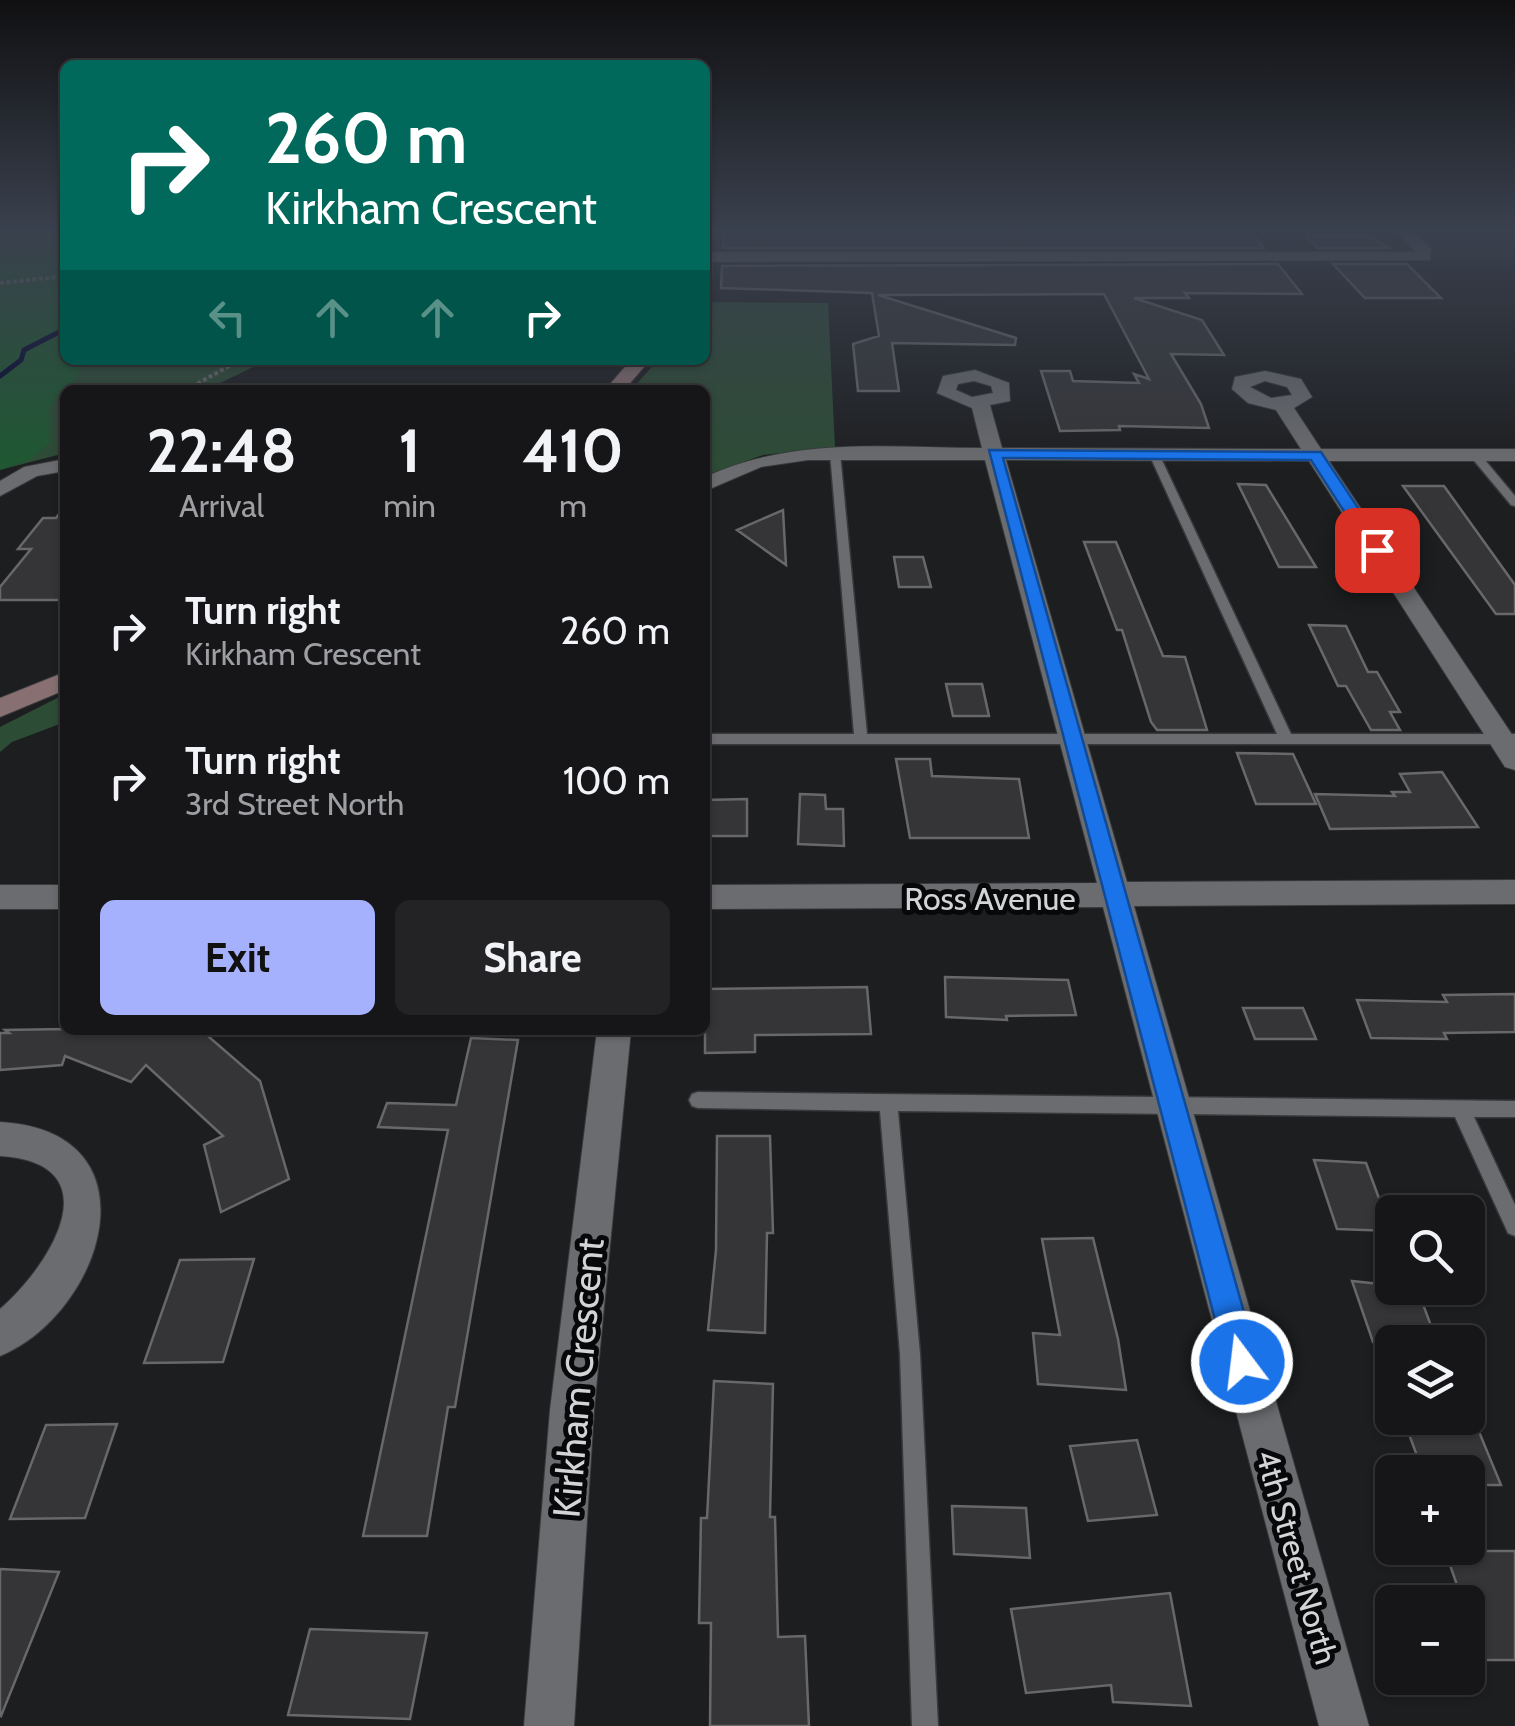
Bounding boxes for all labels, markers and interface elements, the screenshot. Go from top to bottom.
text: 260 m [265,95,467,181]
icon: right [100,100,230,230]
text: Kirkham Crescent [265,181,597,235]
icon: left [200,290,255,345]
icon: ahead [305,290,360,345]
icon: ahead [410,290,465,345]
icon: right [515,290,570,345]
text: 22:48 [146,414,297,487]
text: 1 [398,414,421,487]
text: 410 [522,414,624,487]
text: Arrival [179,486,264,525]
text: min [383,486,436,525]
text: m [559,486,587,525]
pin [1335,508,1420,593]
icon: arrive [1350,523,1405,578]
text: Turn right [185,587,341,634]
icon: right [100,603,155,658]
text: 260 m [560,607,670,654]
text: Kirkham Crescent [185,634,421,673]
text: Turn right [185,737,341,784]
icon: right [100,753,155,808]
text: 100 m [563,757,670,804]
text: 3rd Street North [185,784,404,823]
street label: Ross Avenue [904,879,1076,918]
button: Exit [100,900,375,1015]
button: Share [395,900,670,1015]
map controls [1375,1195,1485,1695]
button: search [1375,1195,1485,1305]
street label: Kirkham Crescent [542,1236,614,1520]
position arrow [1190,1310,1294,1414]
button: layers [1375,1325,1485,1435]
street label: 4th Street North [1248,1445,1346,1669]
button: + [1375,1455,1485,1565]
button: − [1375,1585,1485,1695]

